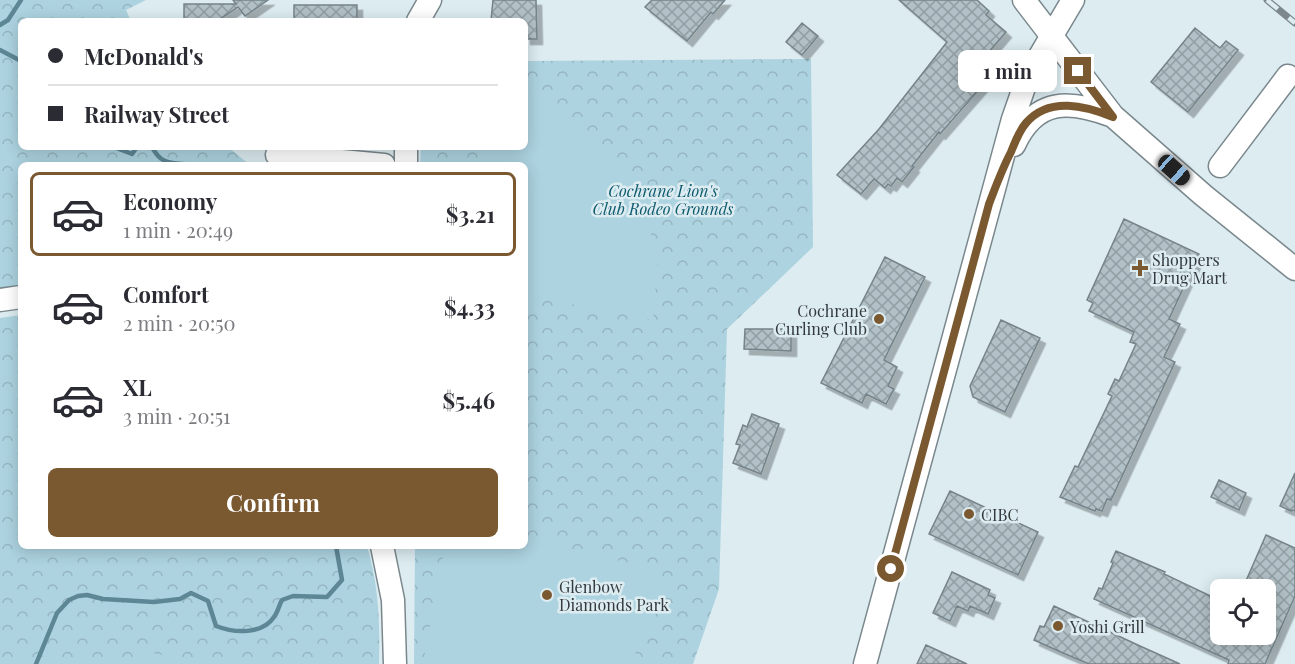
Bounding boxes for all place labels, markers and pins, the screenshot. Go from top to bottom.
place label: Shoppers Drug Mart [1152,249,1227,288]
marker: Shoppers Drug Mart [1133,261,1147,275]
place label: Cochrane Curling Club [775,300,867,339]
marker: Cochrane Curling Club [872,312,886,326]
place label: CIBC [981,504,1018,525]
marker: CIBC [962,507,976,521]
place label: Glenbow Diamonds Park [559,576,669,615]
marker: Glenbow Diamonds Park [540,588,554,602]
place label: Yoshi Grill [1069,616,1145,637]
marker: Yoshi Grill [1051,619,1065,633]

